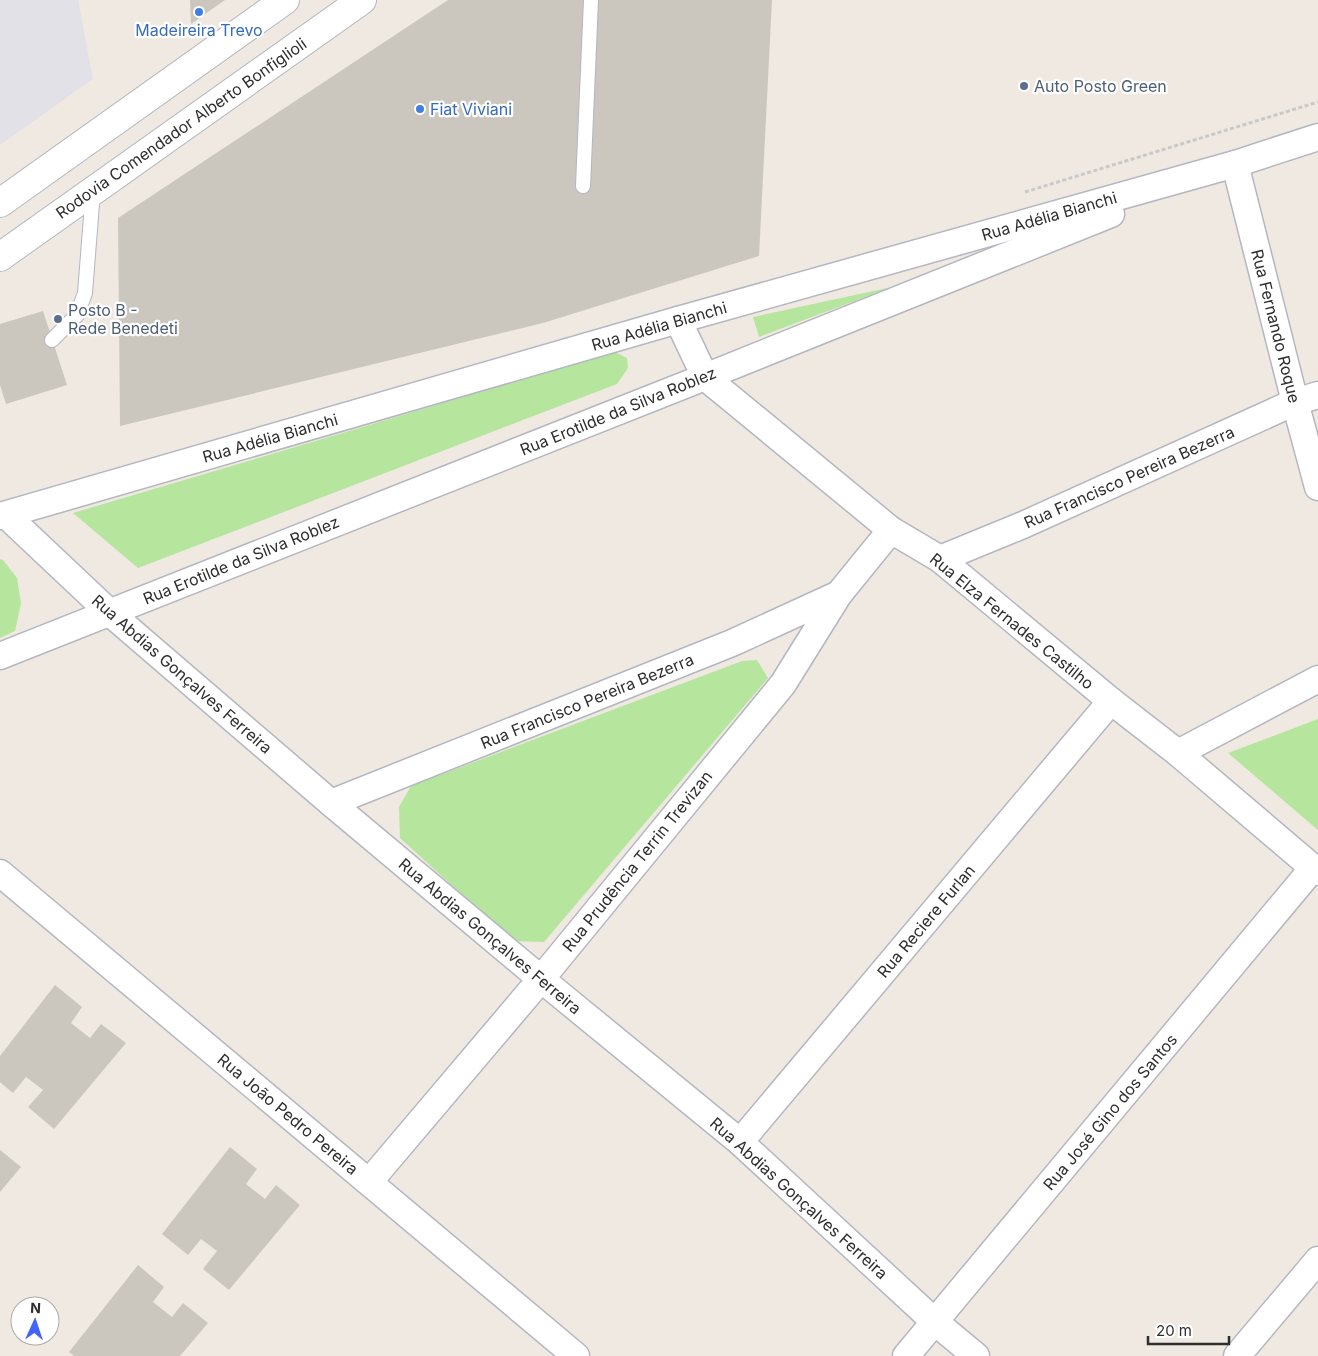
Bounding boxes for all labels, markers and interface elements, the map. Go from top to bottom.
marker: Madeireira Trevo [193,6,205,18]
place label: Madeireira Trevo [135,20,263,40]
street label: Rodovia Comendador Alberto Bonfiglioli [52,33,310,223]
place label: Auto Posto Green [1034,76,1167,96]
marker: Auto Posto Green [1018,80,1030,92]
place label: Fiat Viviani [430,99,512,119]
marker: Fiat Viviani [414,103,426,115]
street label: Rua Adélia Bianchi [979,187,1119,245]
street label: Rua Fernando Roque [1247,247,1305,405]
street label: Rua Adélia Bianchi [589,297,729,355]
place label: Posto B - Rede Benedeti [68,300,178,338]
marker: Posto B - Rede Benedeti [52,313,64,325]
street label: Rua Erotilde da Silva Roblez [517,362,719,460]
street label: Rua Adélia Bianchi [200,409,340,467]
street label: Rua Francisco Pereira Bezerra [1021,421,1237,533]
street label: Rua Erotilde da Silva Roblez [140,511,342,609]
street label: Rua Elza Fernades Castilho [926,549,1098,693]
street label: Rua Abdias Gonçalves Ferreira [88,590,276,758]
street label: Rua Francisco Pereira Bezerra [478,649,696,753]
street label: Rua Prudência Terrin Trevizan [558,766,716,956]
street label: Rua Abdias Gonçalves Ferreira [395,854,585,1018]
street label: Rua Reciere Furlan [873,860,979,982]
street label: Rua José Gino dos Santos [1039,1030,1181,1194]
street label: Rua João Pedro Pereira [213,1049,363,1179]
street label: Rua Abdias Gonçalves Ferreira [706,1113,892,1283]
north arrow [10,1296,60,1346]
text: N [30,1299,41,1316]
scale bar [1148,1314,1229,1346]
text: 20 m [1156,1321,1192,1340]

